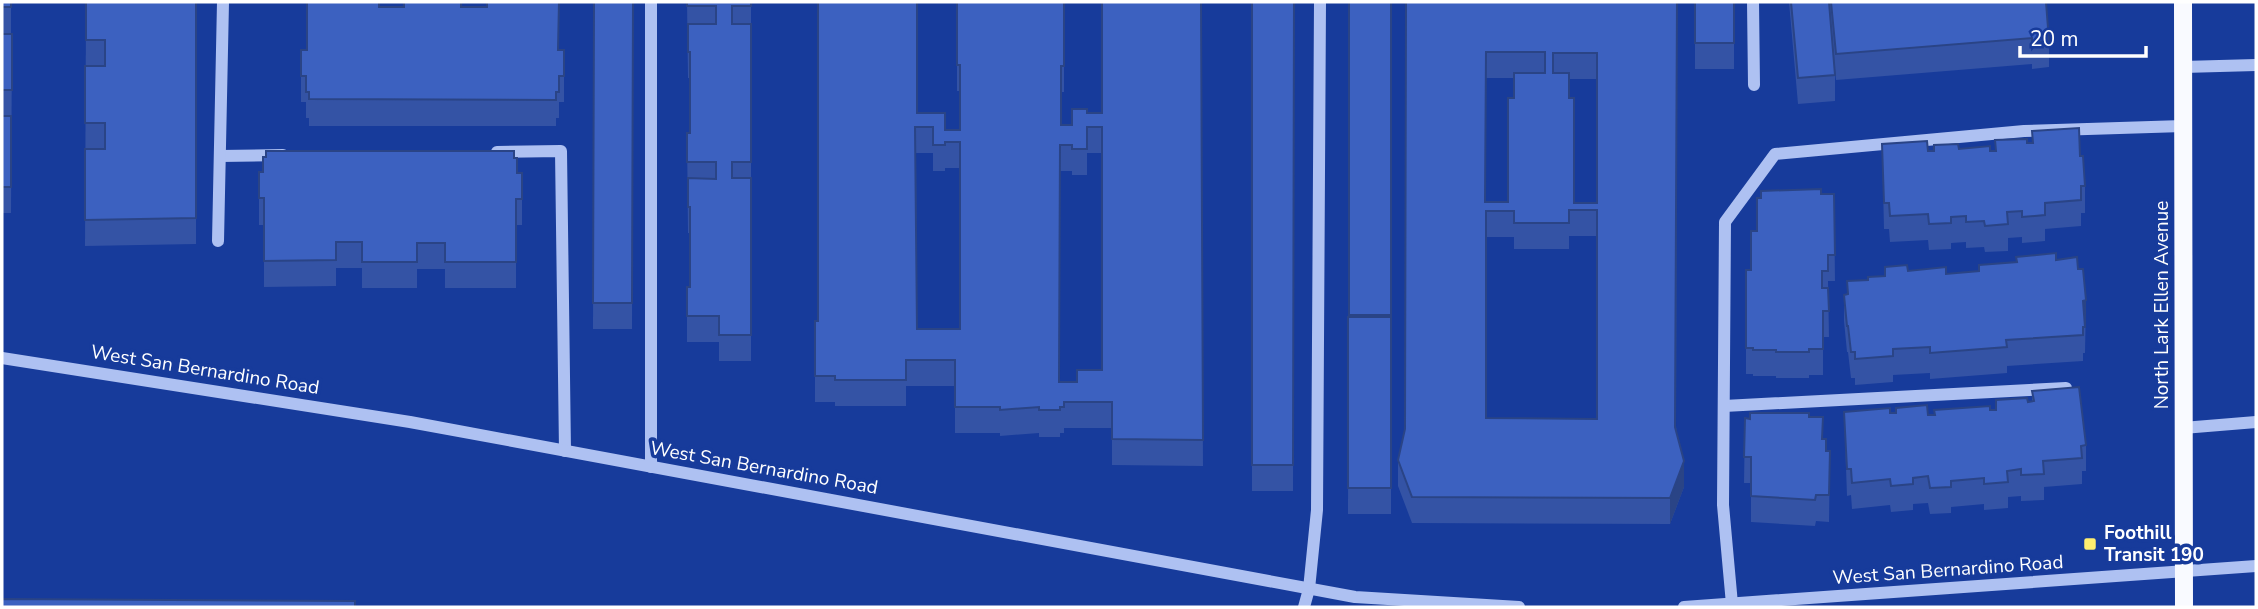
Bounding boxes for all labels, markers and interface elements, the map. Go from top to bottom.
scale bar [2020,14,2146,58]
text: 20 m [2030,25,2079,53]
street label: North Lark Ellen Avenue [2149,201,2175,409]
street label: West San Bernardino Road [89,339,321,401]
street label: West San Bernardino Road [648,435,880,501]
place label: Foothill Transit 190 [2104,520,2204,568]
marker: Foothill Transit 190 [2082,536,2098,552]
street label: West San Bernardino Road [1832,549,2064,591]

